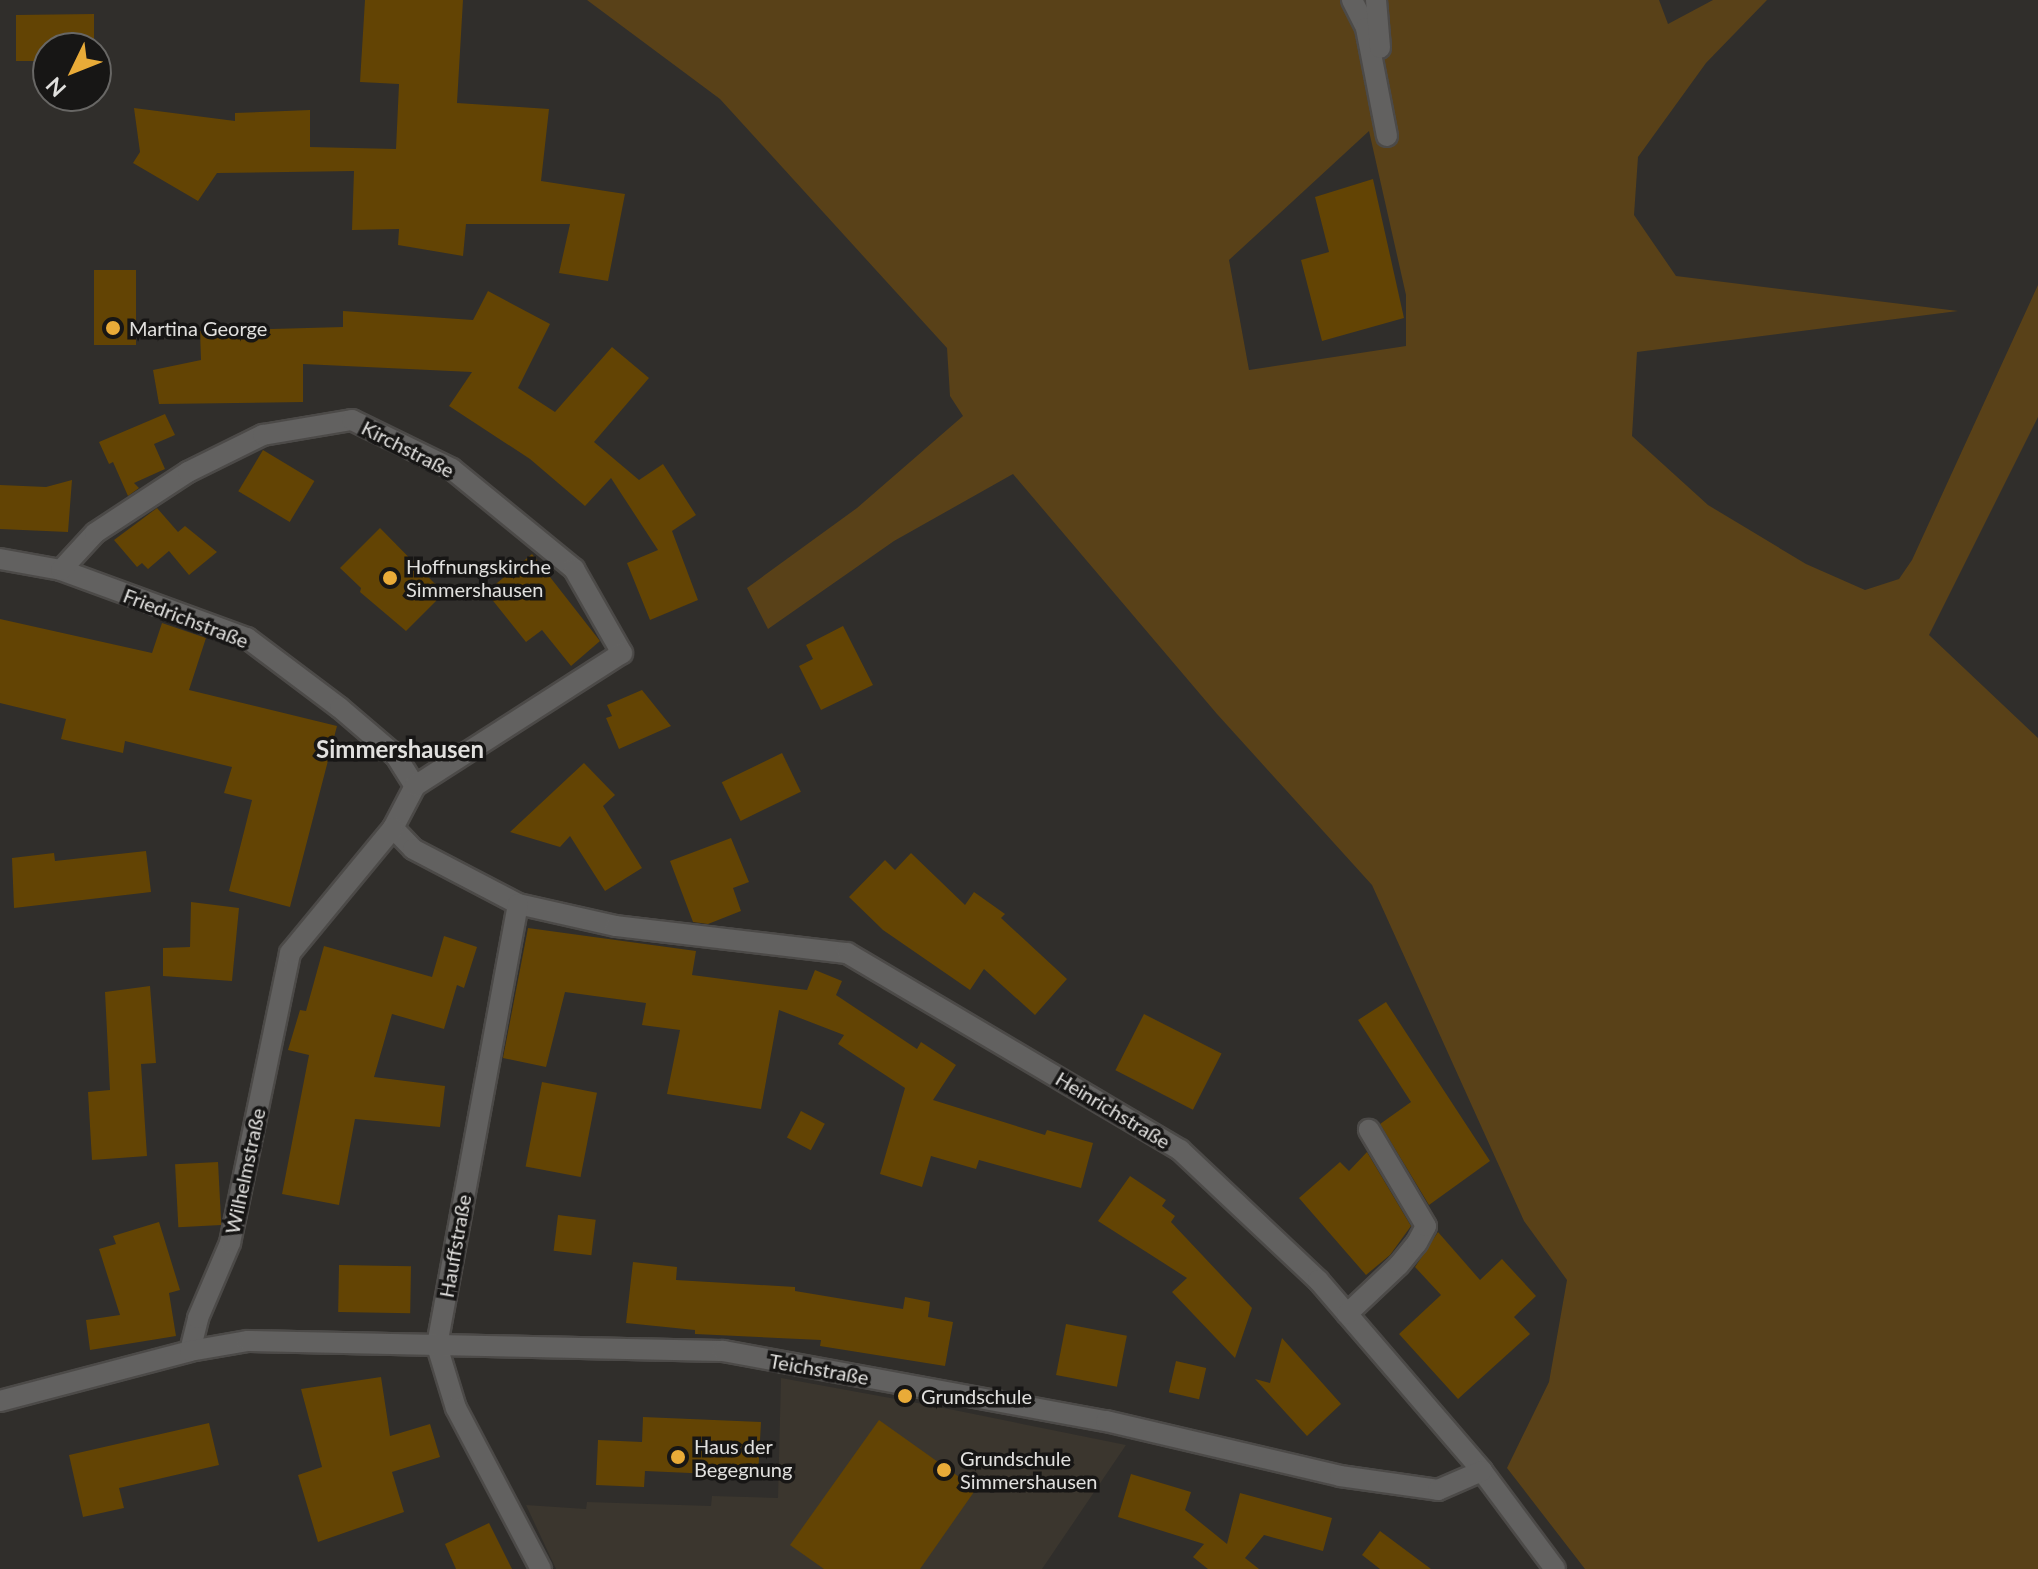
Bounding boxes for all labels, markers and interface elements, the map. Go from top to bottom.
north arrow [32,32,112,112]
text: N [40,72,71,103]
place label: Martina George [129,316,267,340]
marker: Martina George [104,319,122,337]
street label: Kirchstraße [358,415,458,483]
place label: Hoffnungskirche Simmershausen [406,554,551,601]
marker: Hoffnungskirche Simmershausen [381,569,399,587]
street label: Friedrichstraße [120,583,252,653]
district label: Simmershausen [316,735,484,763]
street label: Heinrichstraße [1051,1066,1175,1154]
street label: Wilhelmstraße [220,1106,270,1236]
street label: Hauffstraße [434,1192,476,1300]
street label: Teichstraße [767,1348,871,1390]
place label: Grundschule [921,1384,1032,1408]
marker: Grundschule [896,1387,914,1405]
place label: Haus der Begegnung [694,1434,792,1481]
place label: Grundschule Simmershausen [960,1446,1098,1493]
marker: Haus der Begegnung [669,1448,687,1466]
marker: Grundschule Simmershausen [935,1461,953,1479]

